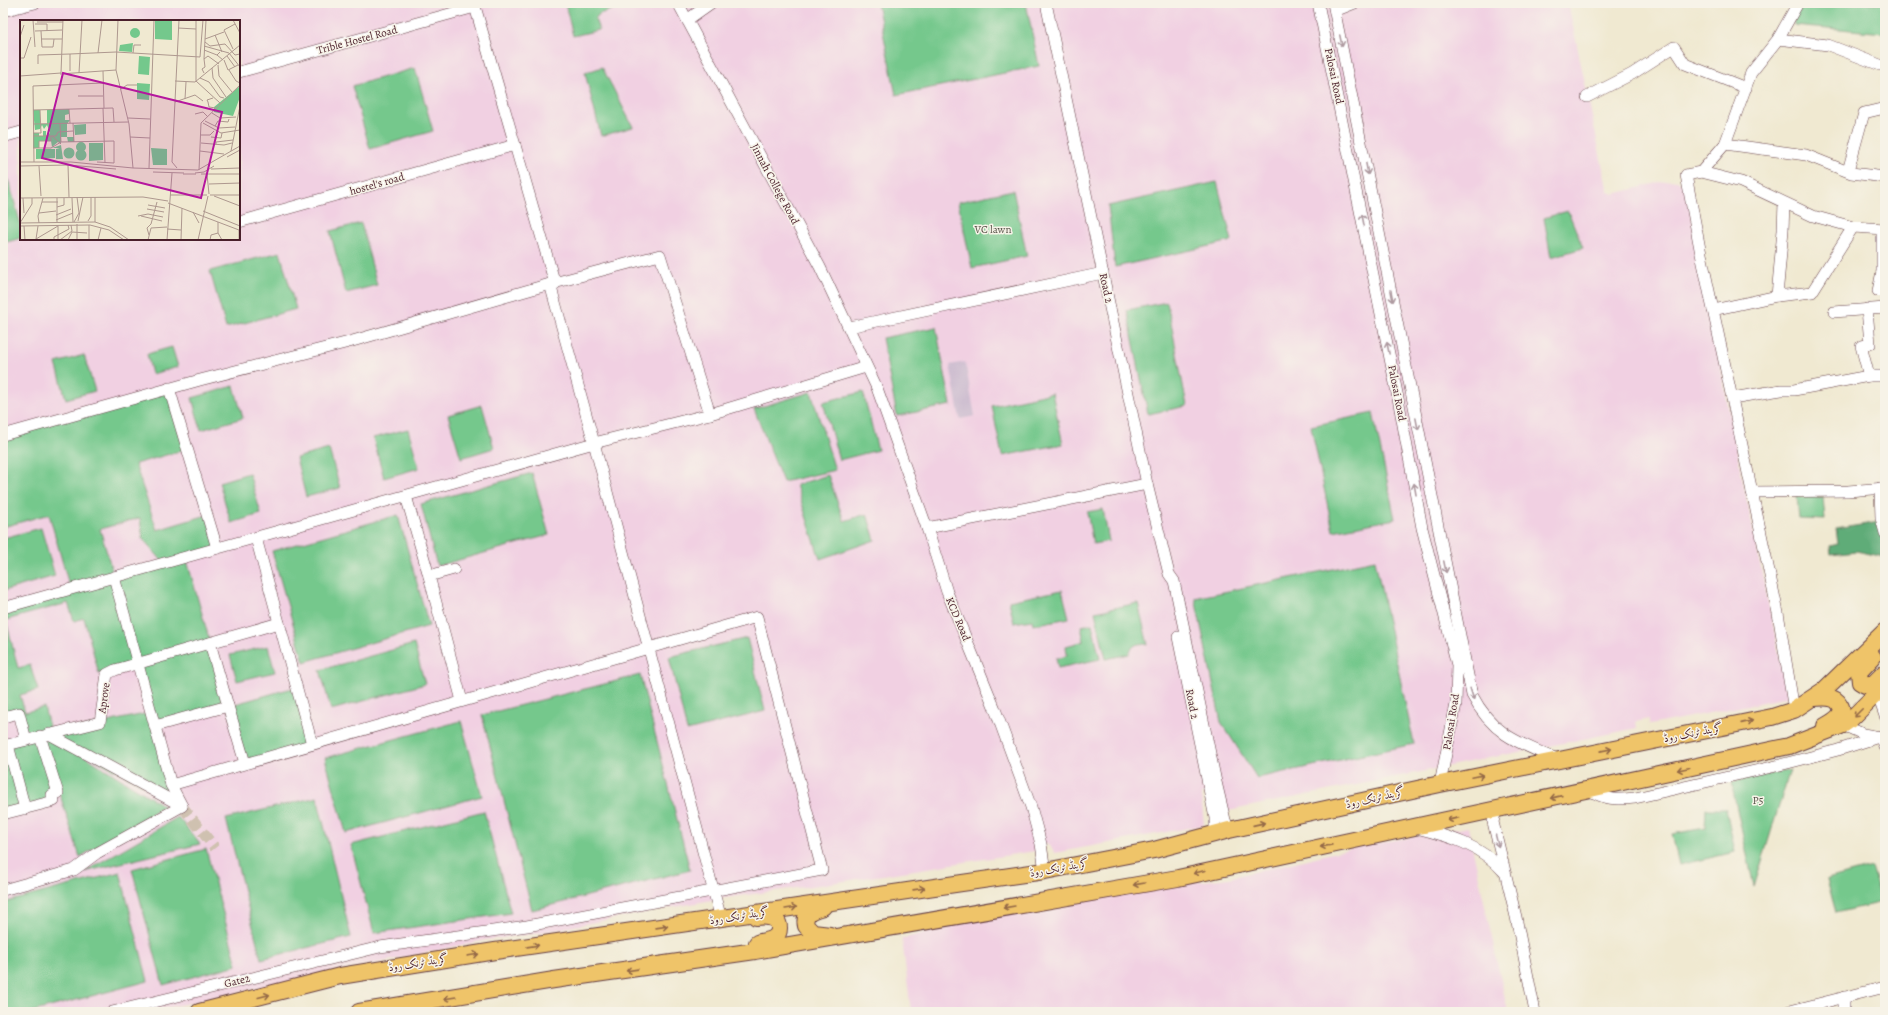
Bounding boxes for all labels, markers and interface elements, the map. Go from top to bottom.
inset map [20,20,240,240]
street label: Trible Hostel Road [315,22,399,58]
one-way arrow [1337,34,1345,47]
street label: Palosai Road [1321,47,1347,105]
street label: Jinnah College Road [747,141,803,227]
one-way arrow [1363,162,1371,175]
street label: hostel's road [348,169,406,199]
one-way arrow [1359,214,1367,227]
park label: VC lawn [974,222,1011,237]
street label: Road 2 [1096,272,1116,304]
one-way arrow [1388,289,1396,302]
one-way arrow [1384,342,1392,355]
street label: Palosai Road [1384,364,1410,422]
one-way arrow [1413,417,1421,430]
one-way arrow [1411,483,1419,496]
one-way arrow [1442,560,1450,573]
street label: KCD Road [942,595,974,643]
street label: Aprove [94,682,114,715]
one-way arrow [1469,687,1476,700]
street label: Road 2 [1182,688,1202,720]
street label: Palosai Road [1439,693,1463,751]
one-way arrow [1853,708,1863,718]
one-way arrow [1740,718,1753,726]
street label: گرینڈ ٹرنک روڈ [1662,720,1724,746]
one-way arrow [1599,746,1612,754]
one-way arrow [1677,765,1690,773]
one-way arrow [1472,771,1485,779]
street label: گرینڈ ٹرنک روڈ [1344,784,1406,812]
one-way arrow [1550,793,1563,801]
park label: P5 [1753,793,1764,808]
one-way arrow [1447,816,1460,824]
one-way arrow [1253,819,1266,827]
one-way arrow [1494,834,1502,847]
one-way arrow [1320,842,1333,850]
street label: گرینڈ ٹرنک روڈ [1028,855,1090,881]
one-way arrow [1192,869,1205,876]
one-way arrow [1133,880,1146,888]
one-way arrow [912,885,925,893]
one-way arrow [1002,903,1015,911]
street label: گرینڈ ٹرنک روڈ [708,904,770,928]
one-way arrow [784,904,797,912]
one-way arrow [655,923,668,931]
one-way arrow [526,942,539,950]
street label: گرینڈ ٹرنک روڈ [387,951,449,975]
one-way arrow [466,951,479,959]
one-way arrow [626,966,639,974]
street label: Gate2 [223,971,251,991]
one-way arrow [257,991,270,999]
one-way arrow [444,994,457,1002]

